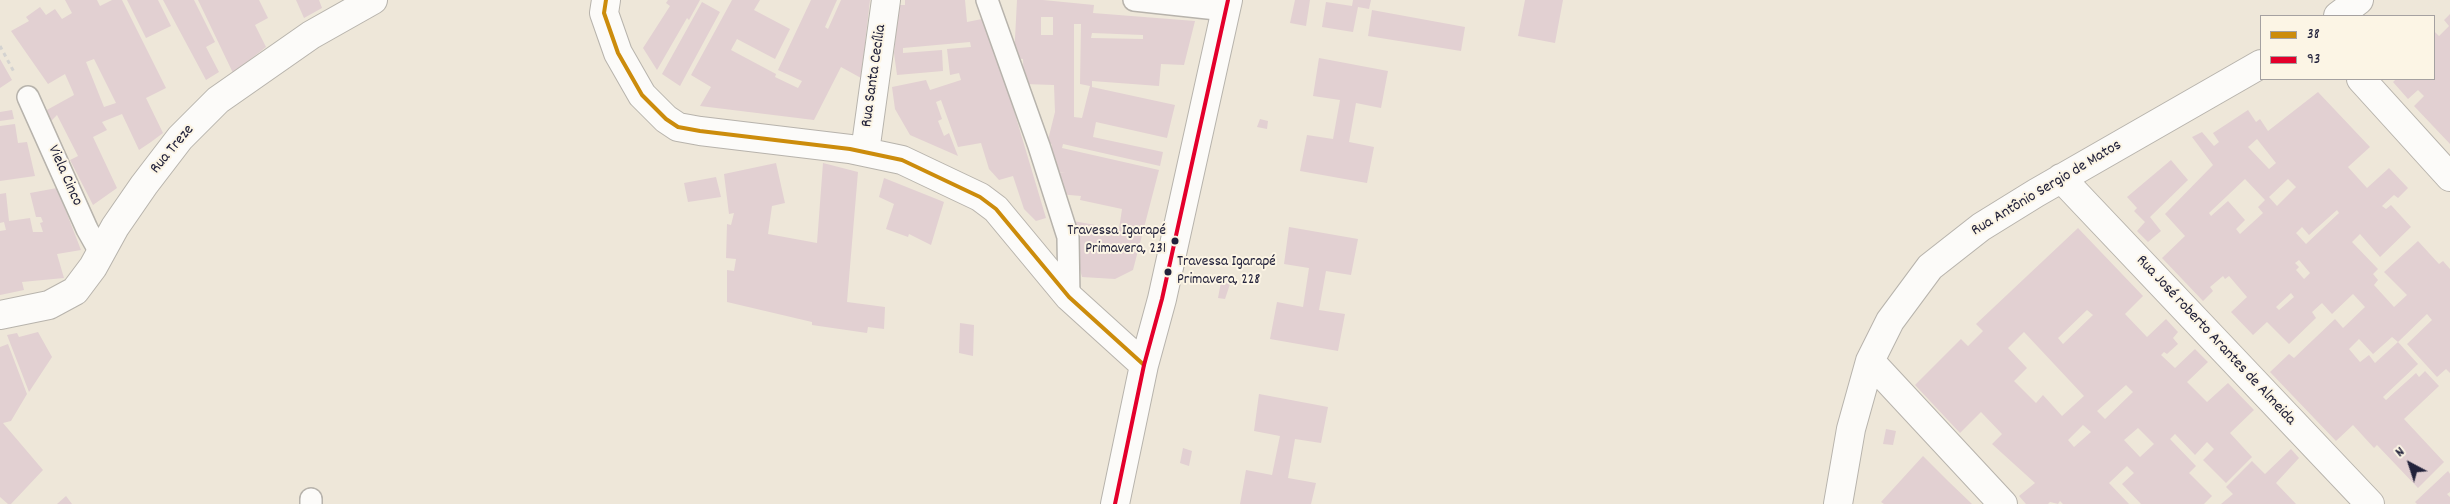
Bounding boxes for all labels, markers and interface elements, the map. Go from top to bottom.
legend [2260,15,2435,80]
street label: Rua Santa Cecília [858,23,892,129]
text: 38 [2307,24,2320,46]
text: 93 [2307,49,2321,71]
street label: Rua Treze [147,121,199,179]
street label: Rua Antônio Sergio de Matos [1968,137,2126,241]
street label: Viela Cinco [42,143,86,209]
place label: Travessa Igarapé Primavera, 231 [1067,223,1166,258]
marker: Travessa Igarapé Primavera, 231 [1170,236,1180,246]
street label: Rua José roberto Arantes de Almeida [2131,252,2299,430]
place label: Travessa Igarapé Primavera, 228 [1177,254,1276,289]
marker: Travessa Igarapé Primavera, 228 [1163,267,1173,277]
north arrow [2385,439,2435,489]
text: N [2391,443,2409,462]

